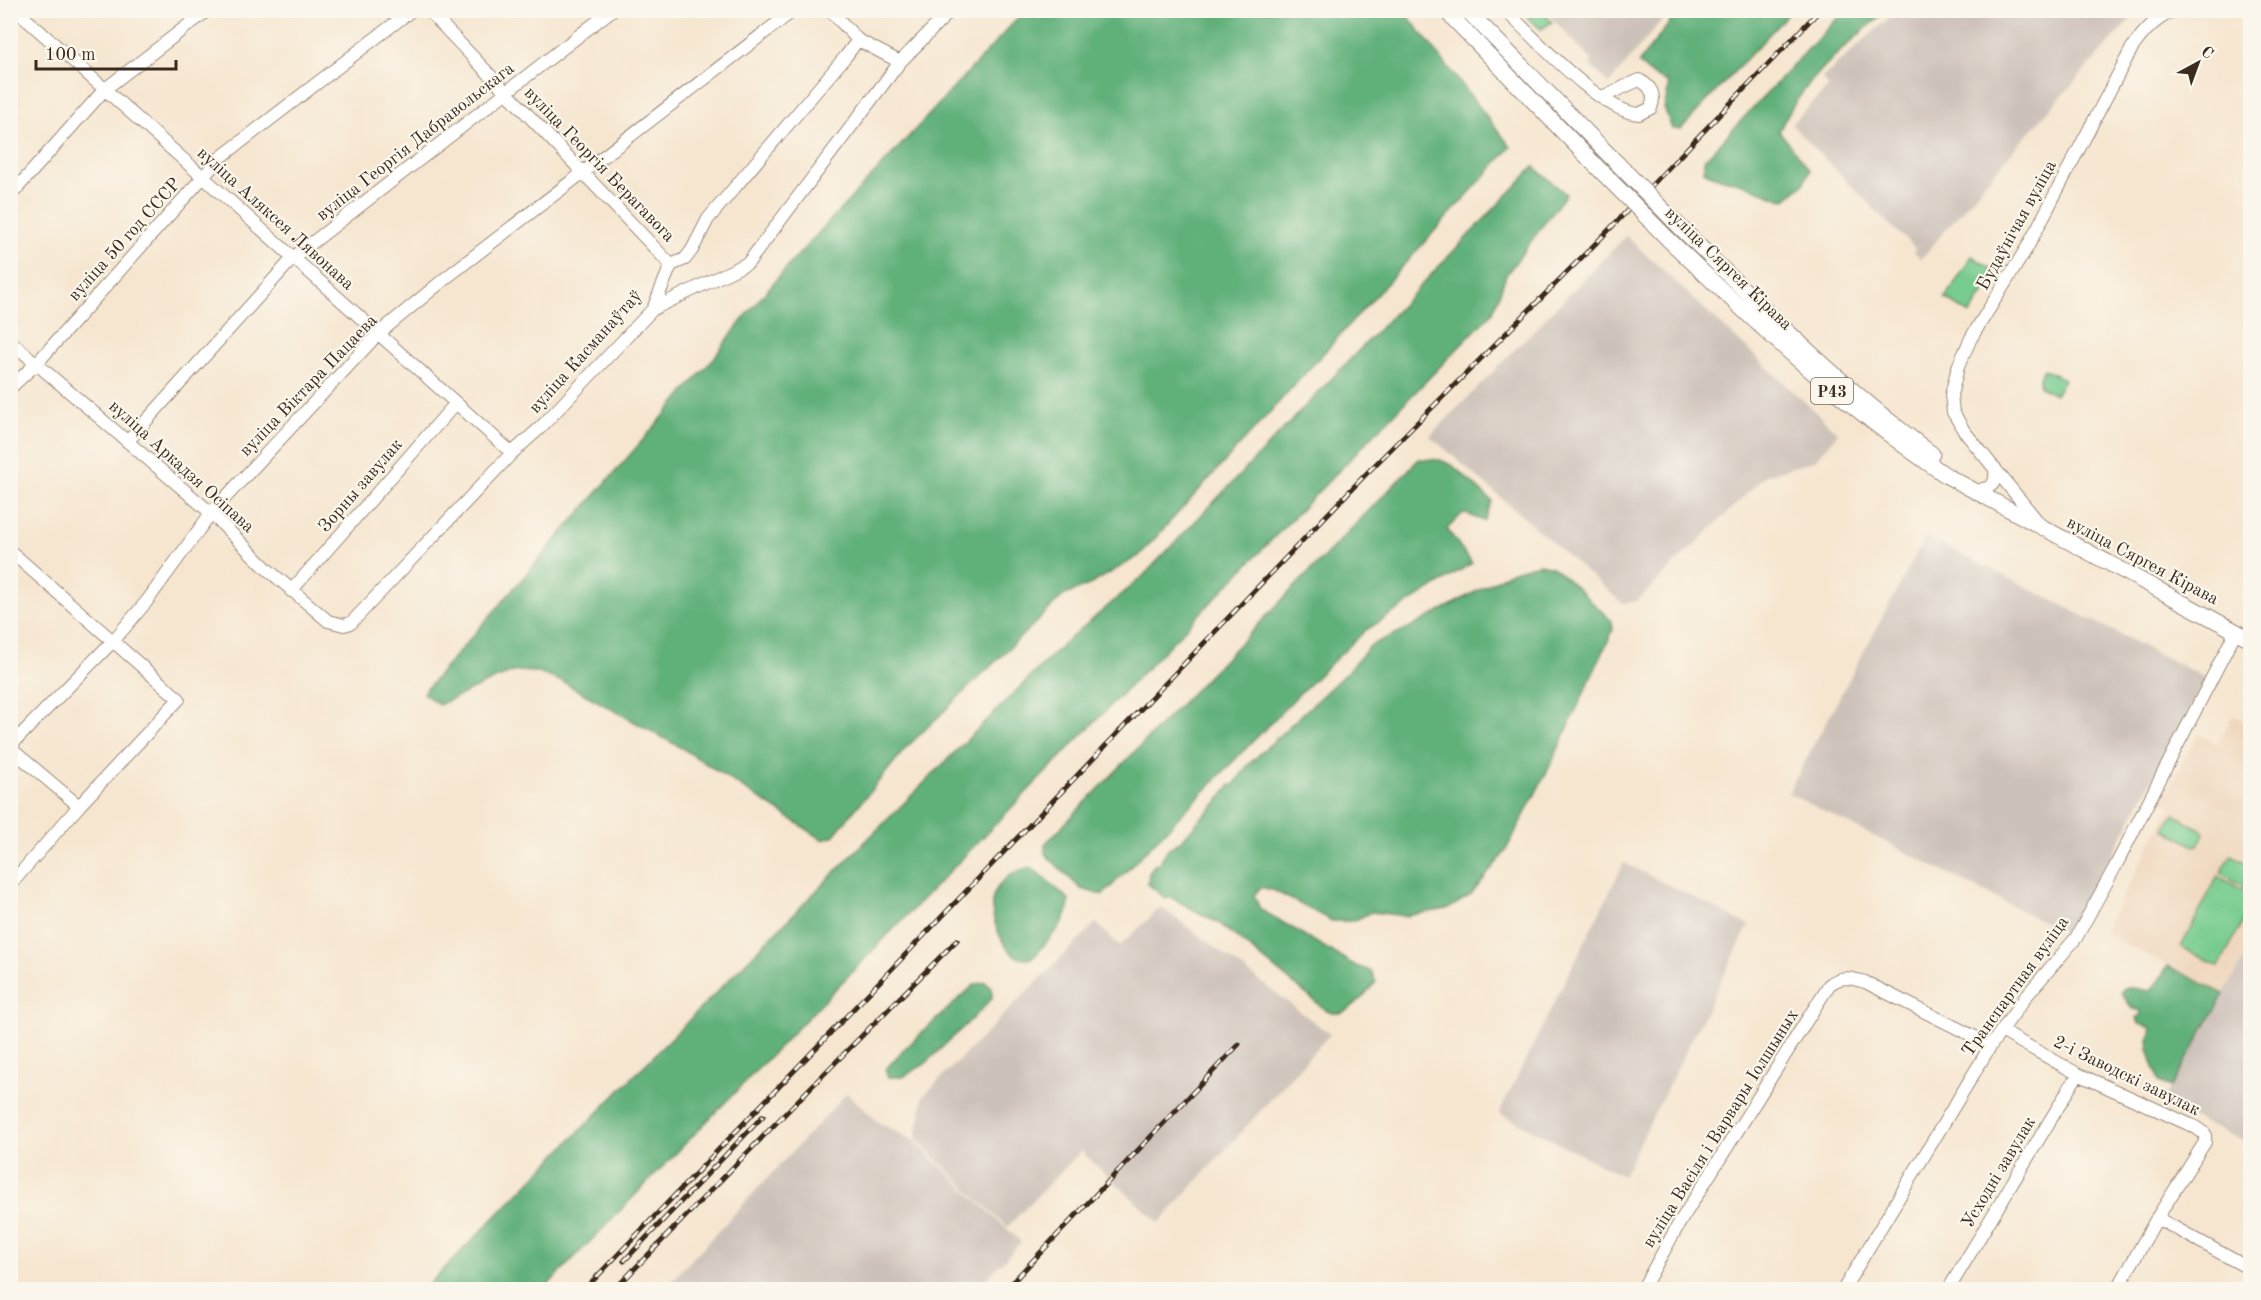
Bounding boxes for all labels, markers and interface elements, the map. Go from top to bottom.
scale bar [36,33,176,71]
north arrow [2168,33,2228,93]
text: С [2197,44,2216,63]
text: 100 m [45,46,96,64]
street label: вуліца Георгія Дабравольскага [313,59,518,224]
street label: вуліца Георгія Берагавога [521,84,678,246]
street label: вуліца Аляксея Лявонава [194,144,357,294]
street label: Будаўнічая вуліца [1974,157,2060,294]
street label: вуліца 50 год СССР [65,175,184,305]
street label: вуліца Сяргея Кірава [1661,204,1795,334]
street label: вуліца Касманаўтаў [526,286,646,417]
street label: вуліца Віктара Пацаева [236,311,381,460]
road number: Р43 [1811,378,1853,404]
street label: вуліца Аркадзя Осіпава [105,397,257,537]
street label: Зорны завулак [316,436,406,536]
street label: вуліца Сяргея Кірава [2064,513,2221,609]
street label: Транспартная вуліца [1959,913,2073,1060]
street label: вуліца Васіля і Варвары Іолшыных [1640,1006,1802,1251]
street label: 2-і Заводскі завулак [2050,1033,2203,1119]
street label: Усходні завулак [1959,1114,2039,1231]

